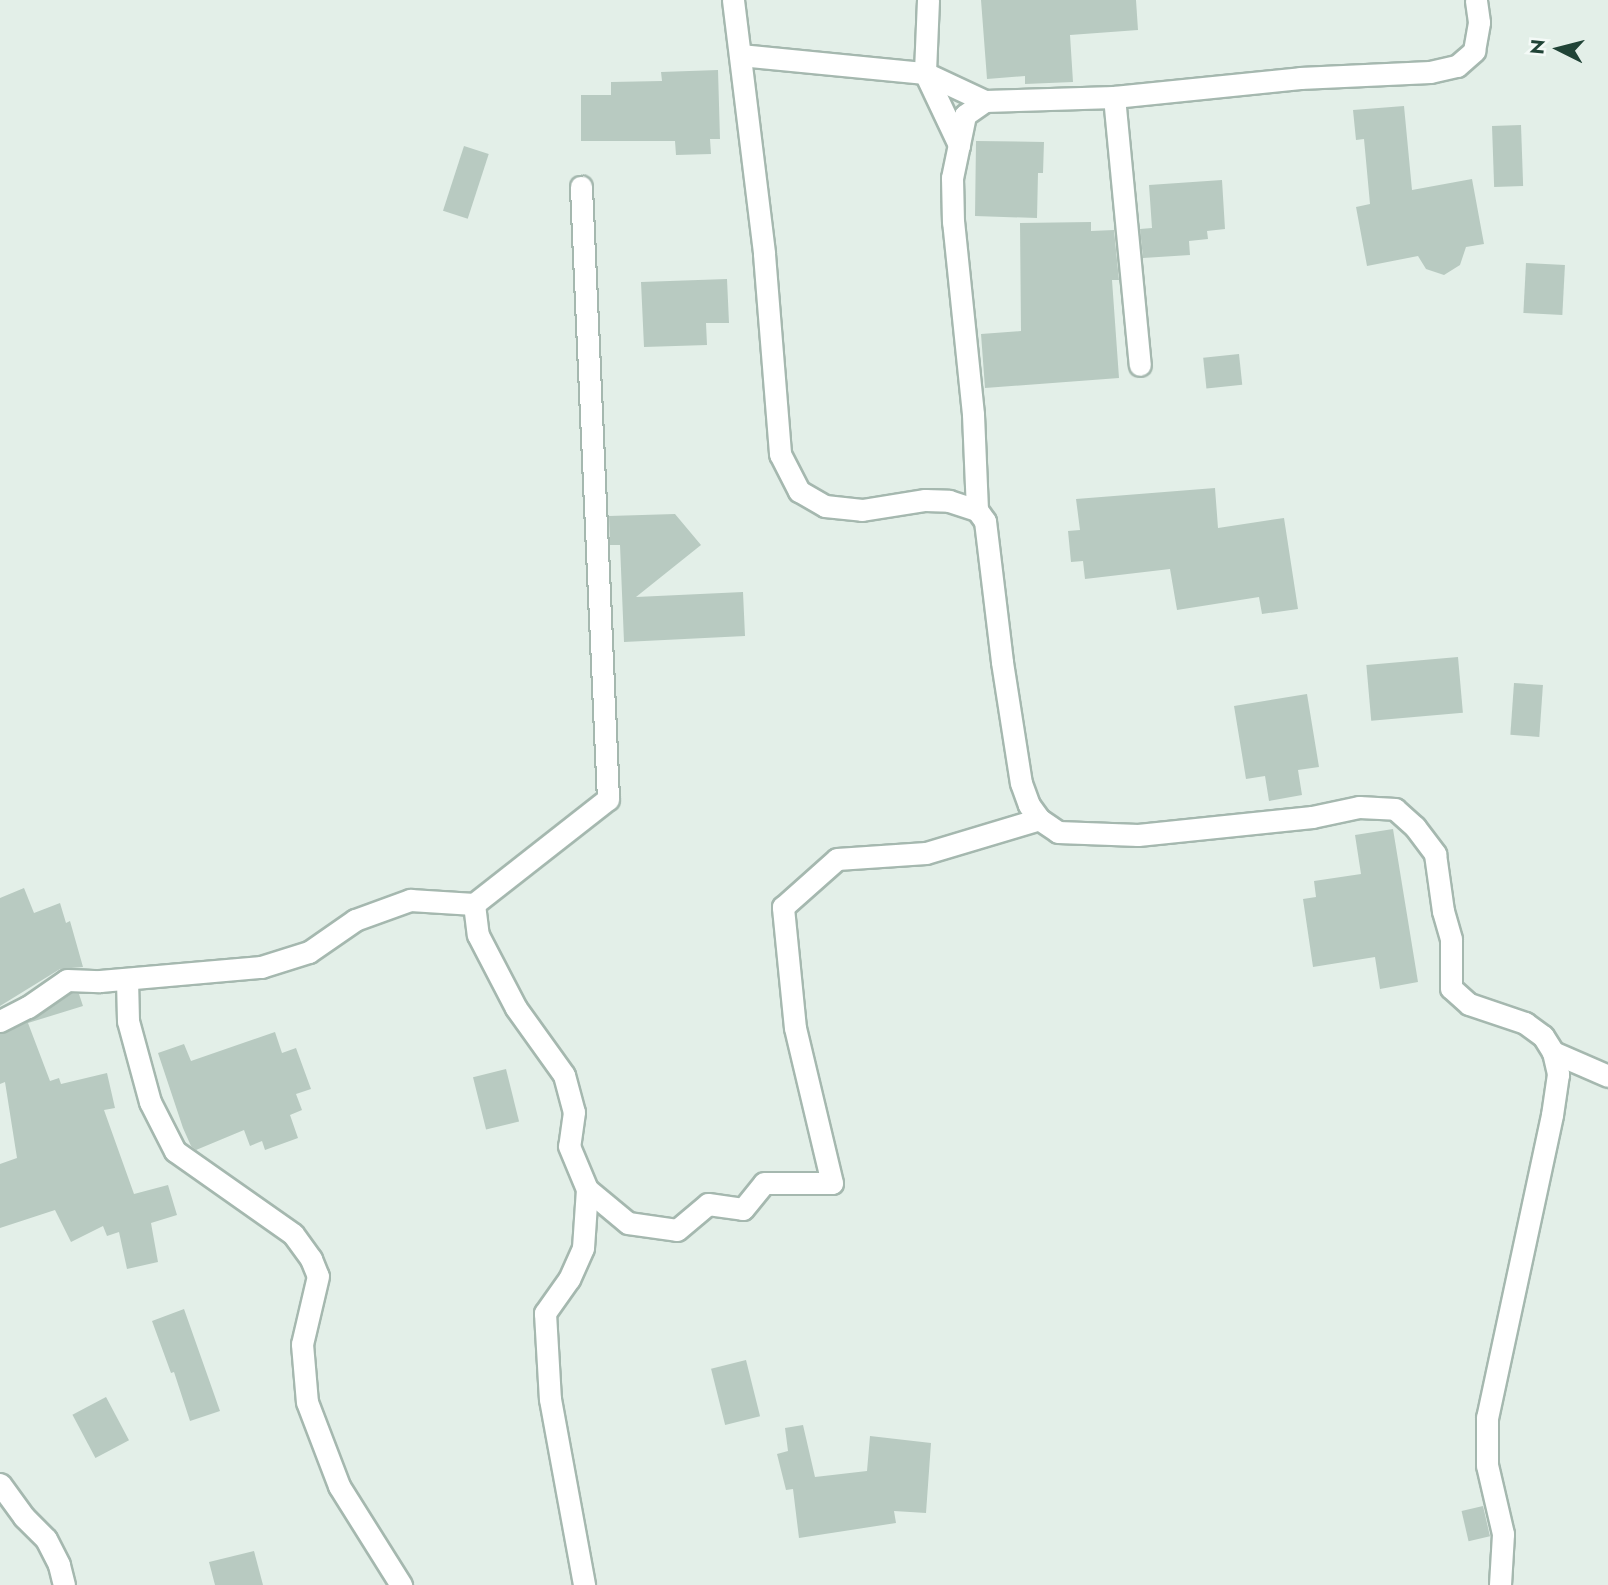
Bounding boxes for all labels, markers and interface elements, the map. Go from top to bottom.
north arrow [1524,14,1594,84]
text: N [1523,38,1552,56]

